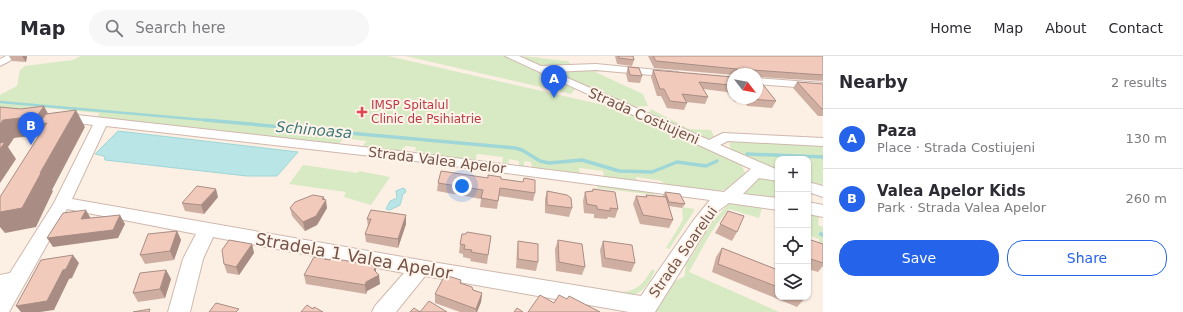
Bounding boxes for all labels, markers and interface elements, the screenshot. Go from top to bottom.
search box [89,10,369,46]
text: Map [20,17,65,39]
icon: search [103,17,125,39]
text: Search here [135,19,225,37]
text: Home [930,20,972,36]
text: Map [994,20,1023,36]
text: About [1045,20,1087,36]
text: Contact [1109,20,1163,36]
pin: A [541,65,567,98]
north arrow [727,68,763,104]
text: Nearby [839,72,908,92]
text: 2 results [1111,75,1167,90]
street label: Strada Costiujeni [586,84,702,148]
place label: IMSP Spitalul Clinic de Psihiatrie [371,98,481,126]
marker: IMSP Spitalul Clinic de Psihiatrie [356,106,368,118]
pin: B [18,112,44,145]
water label: Schinoasa [275,118,353,142]
text: Paza [877,122,917,140]
text: A [847,131,857,146]
text: 130 m [1125,131,1167,146]
text: Place · Strada Costiujeni [877,140,1035,155]
street label: Strada Valea Apelor [367,144,507,176]
map controls [775,156,811,300]
button: + [775,156,811,192]
your location [452,176,472,196]
text: Valea Apelor Kids [877,182,1026,200]
text: B [847,191,857,206]
text: 260 m [1125,191,1167,206]
button: − [775,192,811,228]
text: Park · Strada Valea Apelor [877,200,1046,215]
street label: Strada Soarelui [646,203,720,301]
button: locate [775,228,811,264]
street label: Stradela 1 Valea Apelor [254,229,454,283]
button: Save [839,240,999,276]
button: Share [1007,240,1167,276]
button: layers [775,264,811,300]

